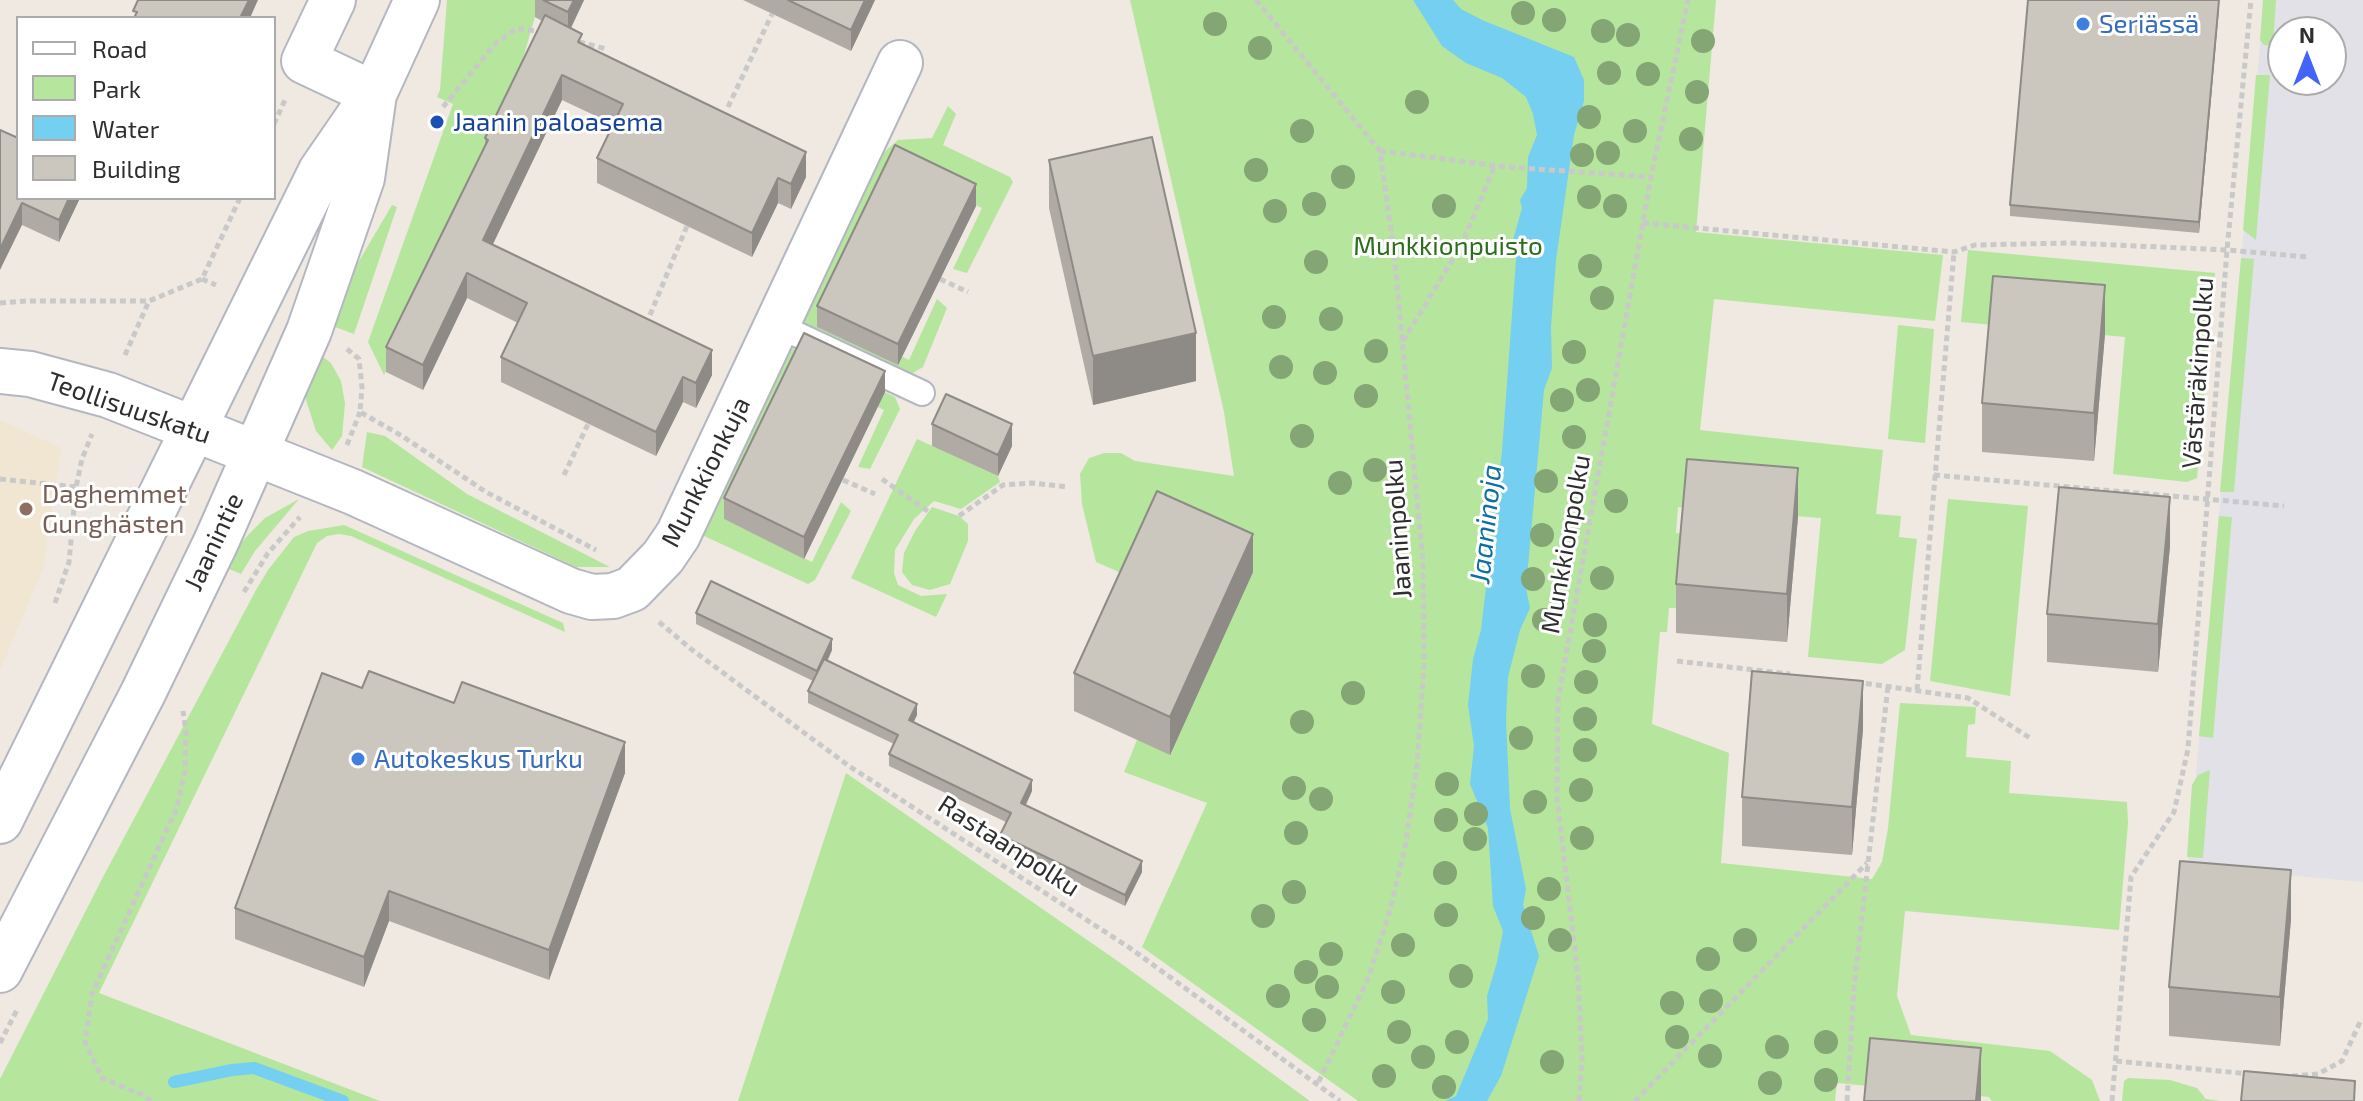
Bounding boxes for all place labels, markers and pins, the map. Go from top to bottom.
place label: Seriässä [2099,8,2199,40]
marker: Seriässä [2074,15,2092,33]
place label: Jaanin paloasema [453,106,663,138]
marker: Jaanin paloasema [428,113,446,131]
place label: Daghemmet Gunghästen [42,478,187,540]
marker: Daghemmet Gunghästen [17,500,35,518]
place label: Autokeskus Turku [374,743,583,775]
marker: Autokeskus Turku [349,750,367,768]

